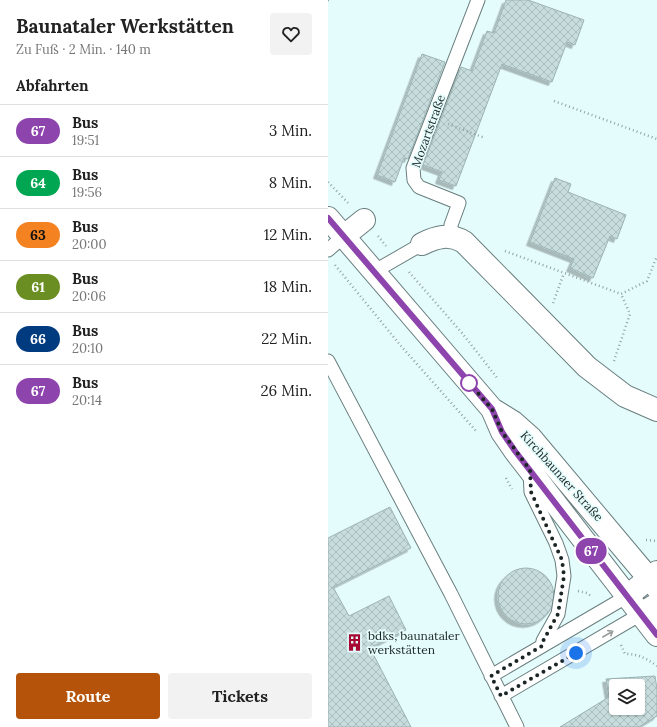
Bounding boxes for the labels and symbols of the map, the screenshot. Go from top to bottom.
street label: Mozartstraße [408,92,448,169]
unlabelled marker [460,374,478,392]
street label: Kirchbaunaer Straße [518,428,607,525]
line badge: 67 [573,538,609,564]
place label: bdks, baunataler werkstätten [368,628,461,657]
one-way arrow [602,630,614,638]
building icon: bdks, baunataler werkstätten [345,632,365,652]
your location [566,643,586,663]

